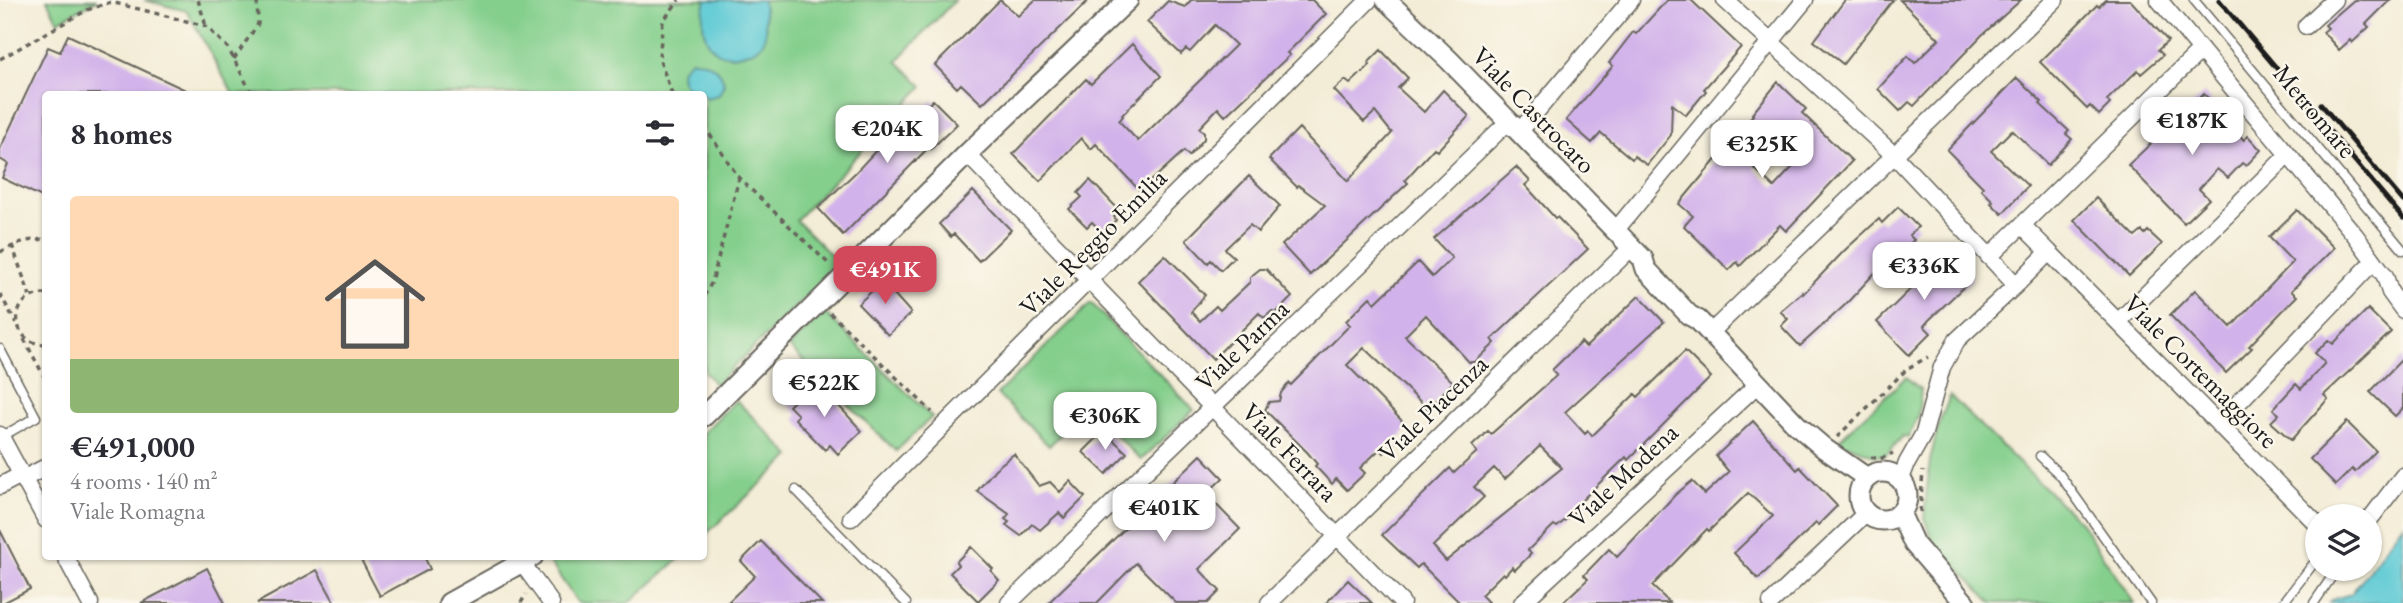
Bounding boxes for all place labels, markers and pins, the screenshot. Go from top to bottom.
pin: €187K [2143,97,2241,157]
pin: €204K [838,106,936,165]
pin: €325K [1713,120,1811,180]
pin: €336K [1875,243,1973,302]
pin: €491K [836,246,934,306]
pin: €522K [775,360,873,419]
pin: €306K [1056,392,1154,452]
pin: €401K [1115,484,1213,544]

